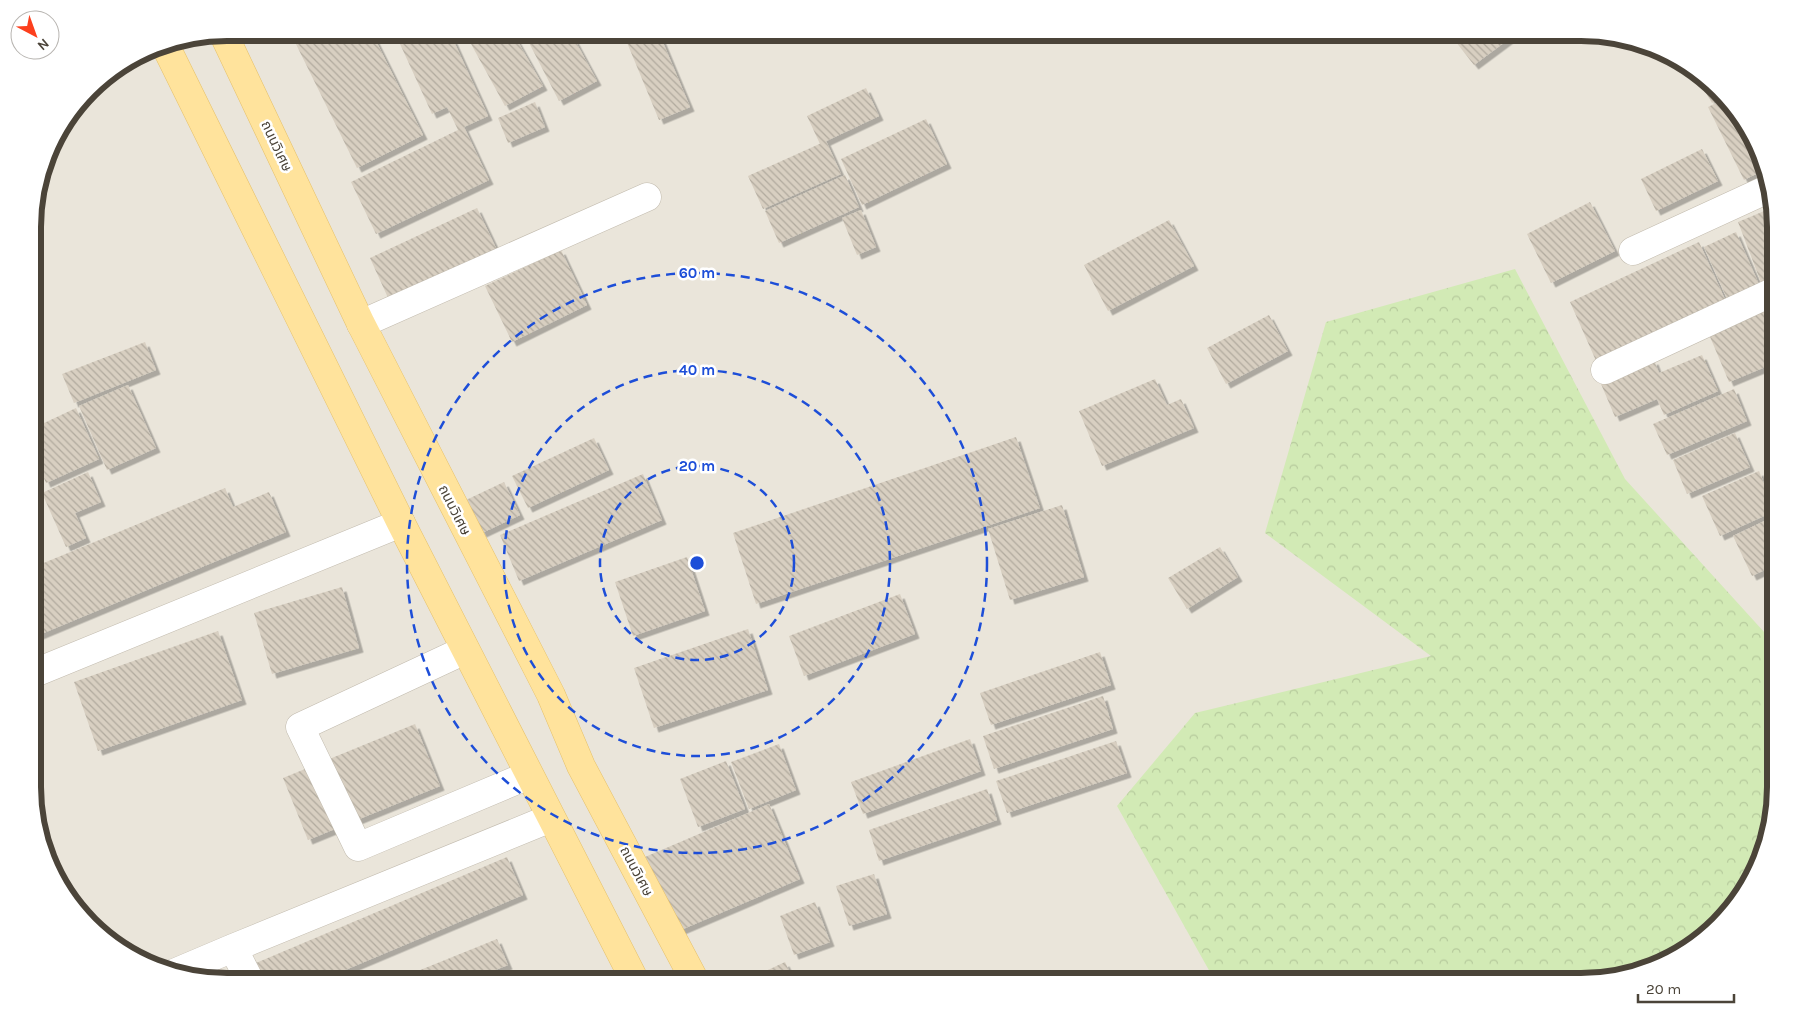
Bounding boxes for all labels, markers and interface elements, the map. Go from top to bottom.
north arrow [10,10,60,60]
text: N [34,35,53,54]
street label: ถนนวิเศษ [257,118,296,174]
text: 60 m [679,264,715,282]
text: 40 m [679,361,715,379]
text: 20 m [679,457,715,475]
street label: ถนนวิเศษ [435,482,474,538]
centre of rings [688,554,706,572]
street label: ถนนวิเศษ [616,843,657,899]
scale bar [1638,972,1734,1004]
text: 20 m [1646,980,1681,998]

